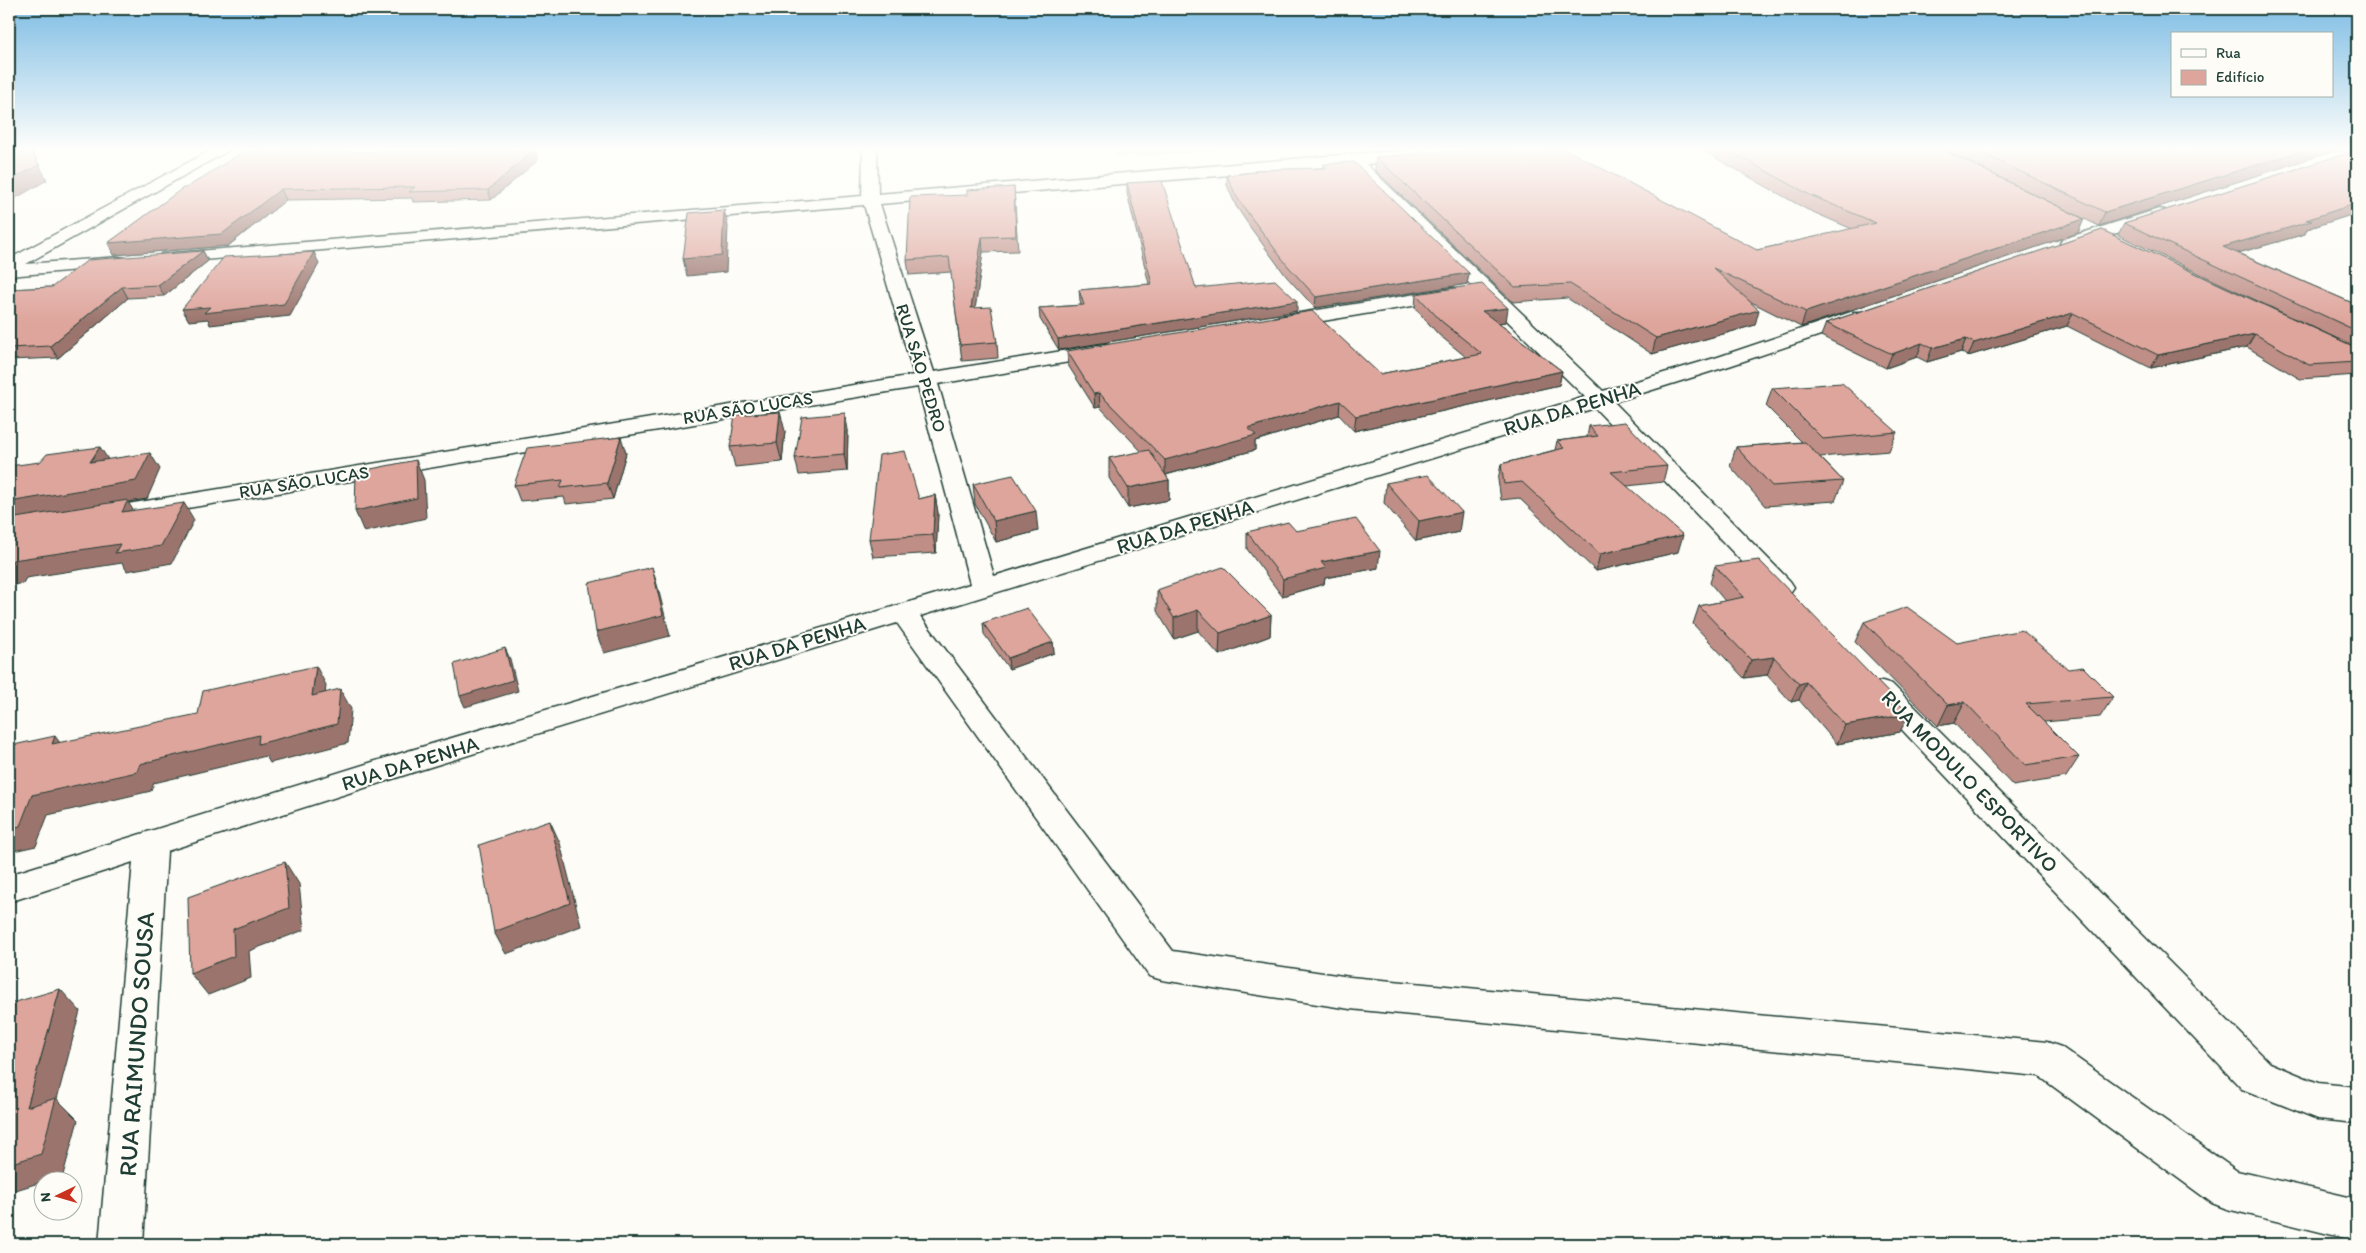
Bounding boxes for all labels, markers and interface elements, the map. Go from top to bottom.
legend [2171,32,2334,98]
text: Rua [2216,44,2241,62]
text: Edifício [2216,68,2264,86]
street label: RUA SÃO PEDRO [891,301,951,435]
street label: RUA DA PENHA [1500,375,1644,441]
street label: RUA SÃO LUCAS [681,387,815,429]
street label: RUA SÃO LUCAS [237,461,371,503]
street label: RUA DA PENHA [1113,493,1257,559]
street label: RUA DA PENHA [725,610,869,676]
street label: RUA MODULO ESPORTIVO [1876,685,2064,877]
street label: RUA DA PENHA [338,730,482,796]
street label: RUA RAIMUNDO SOUSA [112,911,160,1177]
north arrow [32,1170,82,1220]
text: N [37,1192,54,1203]

